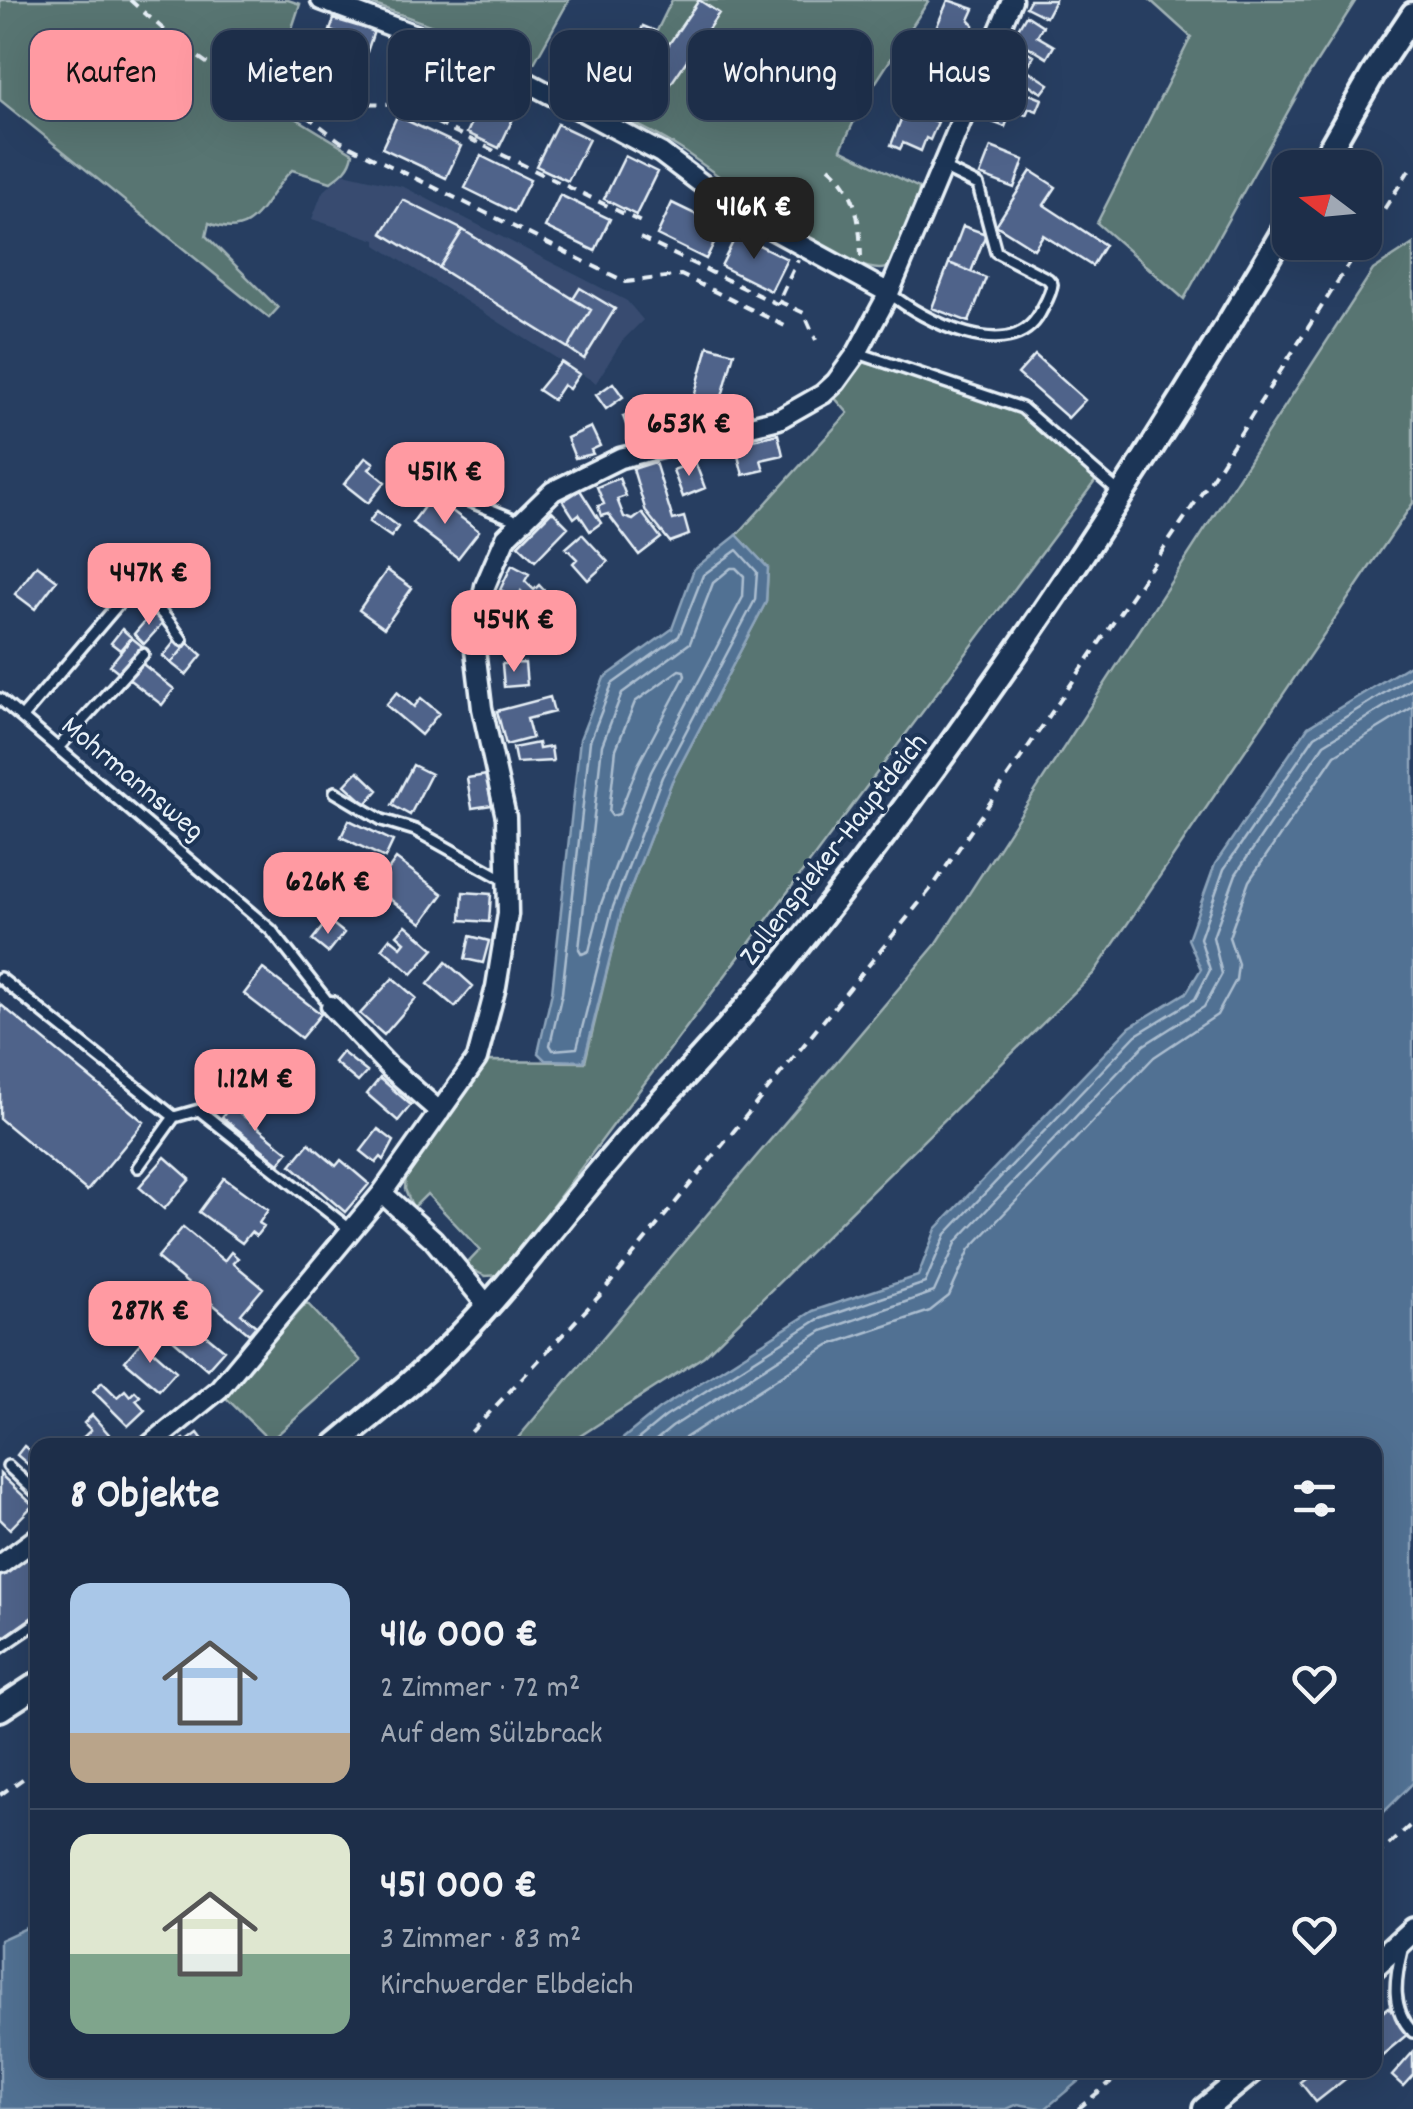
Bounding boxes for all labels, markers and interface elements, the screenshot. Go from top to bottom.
chip: Kaufen [30,30,192,120]
chip: Mieten [212,30,368,120]
chip: Filter [388,30,530,120]
chip: Neu [550,30,668,120]
chip: Wohnung [688,30,872,120]
chip: Haus [892,30,1026,120]
north arrow [1272,150,1382,260]
map controls [1272,150,1382,260]
pin: 416K € [673,177,835,262]
text: 416K € [716,186,792,232]
pin: 653K € [608,394,770,479]
text: 653K € [647,403,731,449]
pin: 451K € [364,442,526,527]
text: 451K € [407,451,483,497]
pin: 447K € [68,543,230,628]
text: 447K € [110,552,188,598]
pin: 454K € [433,590,595,675]
text: 454K € [473,599,555,645]
street label: Mohrmannsweg [50,707,213,854]
street label: Zollenspieker-Hauptdeich [731,725,940,977]
pin: 626K € [247,852,409,937]
text: 626K € [285,861,371,907]
pin: 1.12M € [163,1049,347,1134]
text: 1.12M € [216,1058,294,1104]
pin: 287K € [69,1281,231,1366]
text: 287K € [110,1290,190,1336]
text: 8 Objekte [70,1468,219,1528]
icon: filters [1287,1471,1342,1526]
text: 416 000 € [380,1607,539,1667]
icon: home [150,1623,270,1743]
icon: heart [1287,1656,1342,1711]
text: 2 Zimmer · 72 m² [380,1667,580,1713]
text: Auf dem Sülzbrack [380,1713,603,1759]
text: 451 000 € [380,1858,537,1918]
icon: home [150,1874,270,1994]
icon: heart [1287,1907,1342,1962]
text: 3 Zimmer · 83 m² [380,1918,581,1964]
text: Kirchwerder Elbdeich [380,1964,633,2010]

